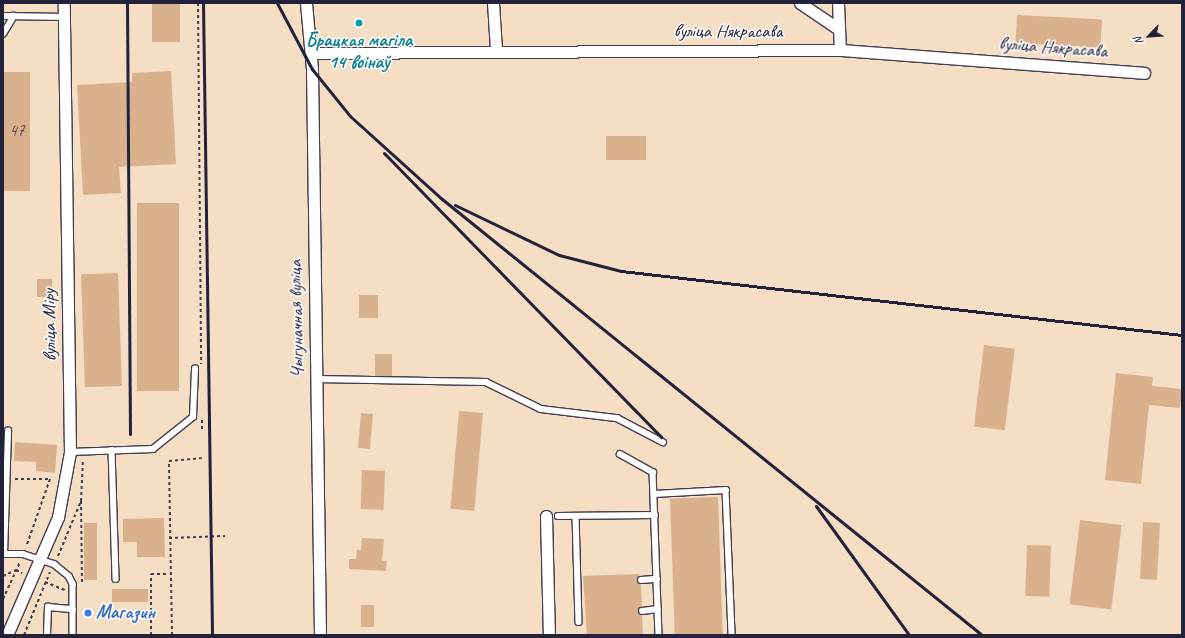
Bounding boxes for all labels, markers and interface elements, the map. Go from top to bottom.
north arrow [1129,16,1169,56]
marker: Брацкая магіла 14 воінаў [354,18,364,28]
street label: вуліца Някрасава [673,21,783,43]
place label: Брацкая магіла 14 воінаў [306,30,412,74]
street label: вуліца Някрасава [997,33,1109,63]
text: N [1130,35,1146,47]
house number: 47 [9,121,25,141]
street label: Чыгуначная вуліца [285,260,309,378]
street label: вуліца Міру [38,289,62,361]
place label: Магазин [96,602,155,624]
marker: Магазин [83,608,93,618]

